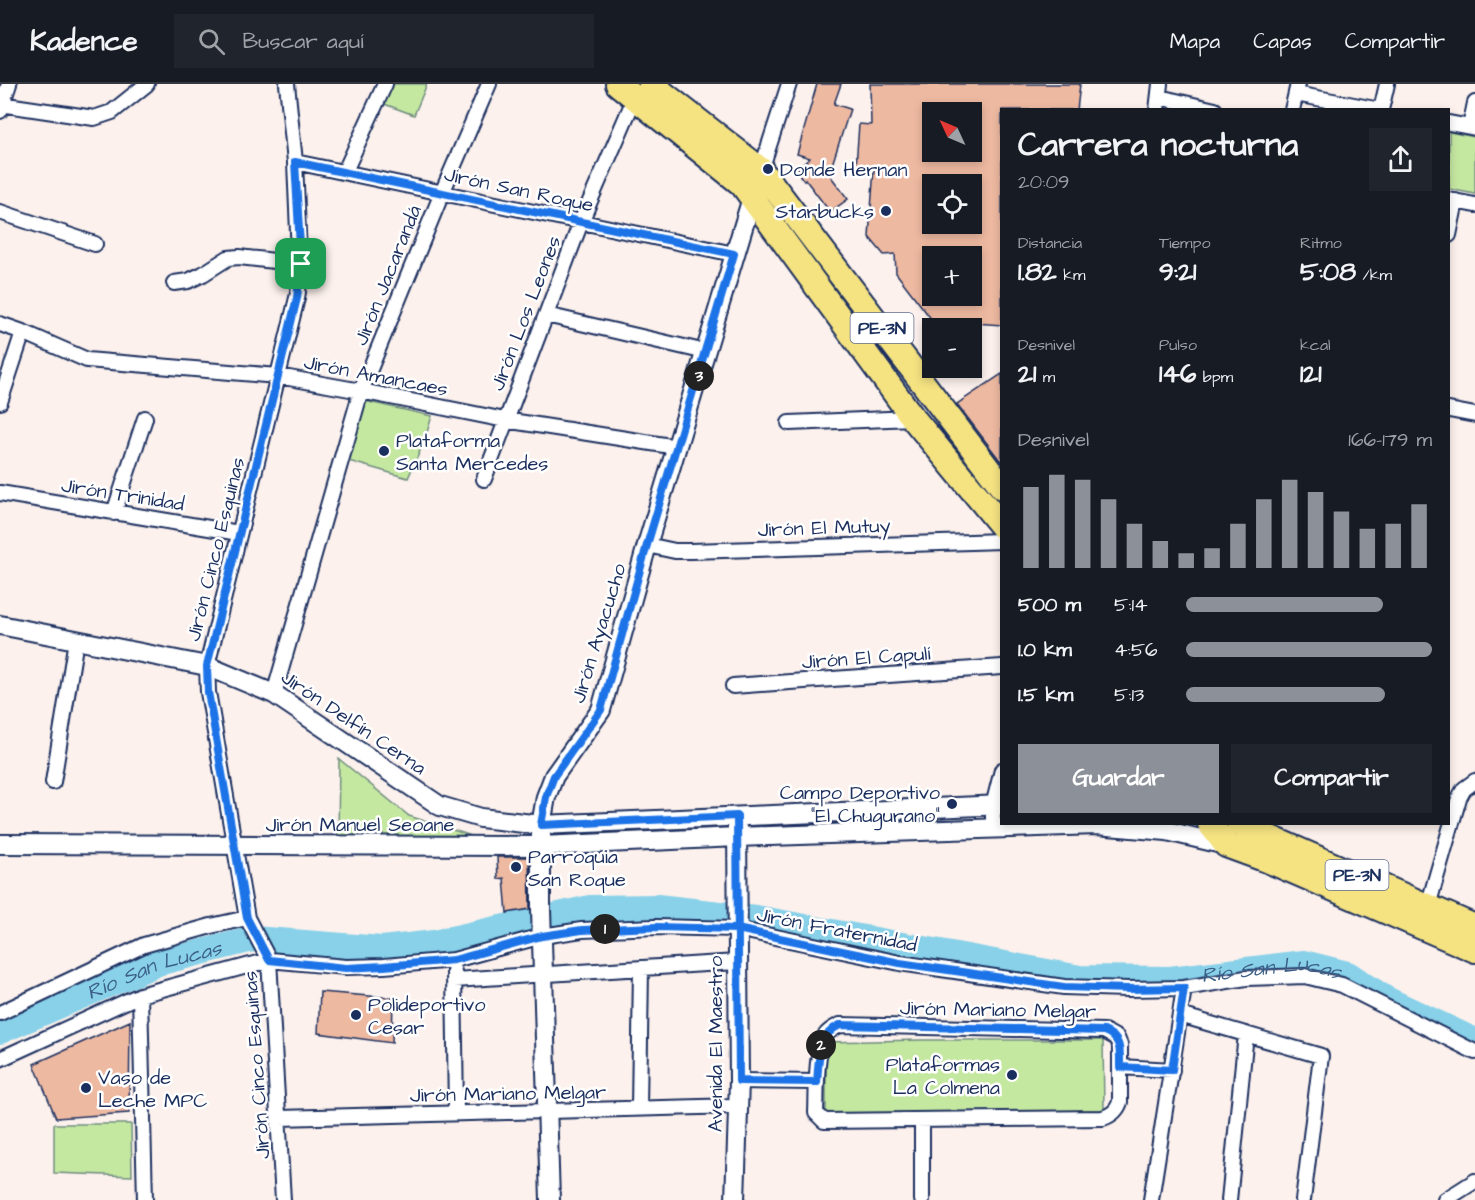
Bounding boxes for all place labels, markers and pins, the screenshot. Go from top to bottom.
place label: Donde Hernan [780,156,907,184]
marker: Donde Hernan [761,162,775,176]
place label: Starbucks [775,198,874,226]
marker: Starbucks [879,204,893,218]
pin [275,238,326,289]
pin: 3 [684,361,714,391]
place label: Plataforma Santa Mercedes [396,427,548,478]
marker: Plataforma Santa Mercedes [377,444,391,458]
place label: Campo Deportivo "El Chugurano" [780,779,940,831]
marker: Campo Deportivo "El Chugurano" [945,797,959,811]
place label: Parroquia San Roque [528,843,626,894]
marker: Parroquia San Roque [509,860,523,874]
pin: 1 [590,914,620,944]
place label: Polideportivo Cesar [368,991,485,1042]
marker: Polideportivo Cesar [349,1008,363,1022]
pin: 2 [806,1030,836,1060]
place label: Plataformas La Colmena [886,1051,1000,1102]
place label: Vaso de Leche MPC [98,1064,208,1115]
marker: Plataformas La Colmena [1005,1068,1019,1082]
marker: Vaso de Leche MPC [79,1081,93,1095]

